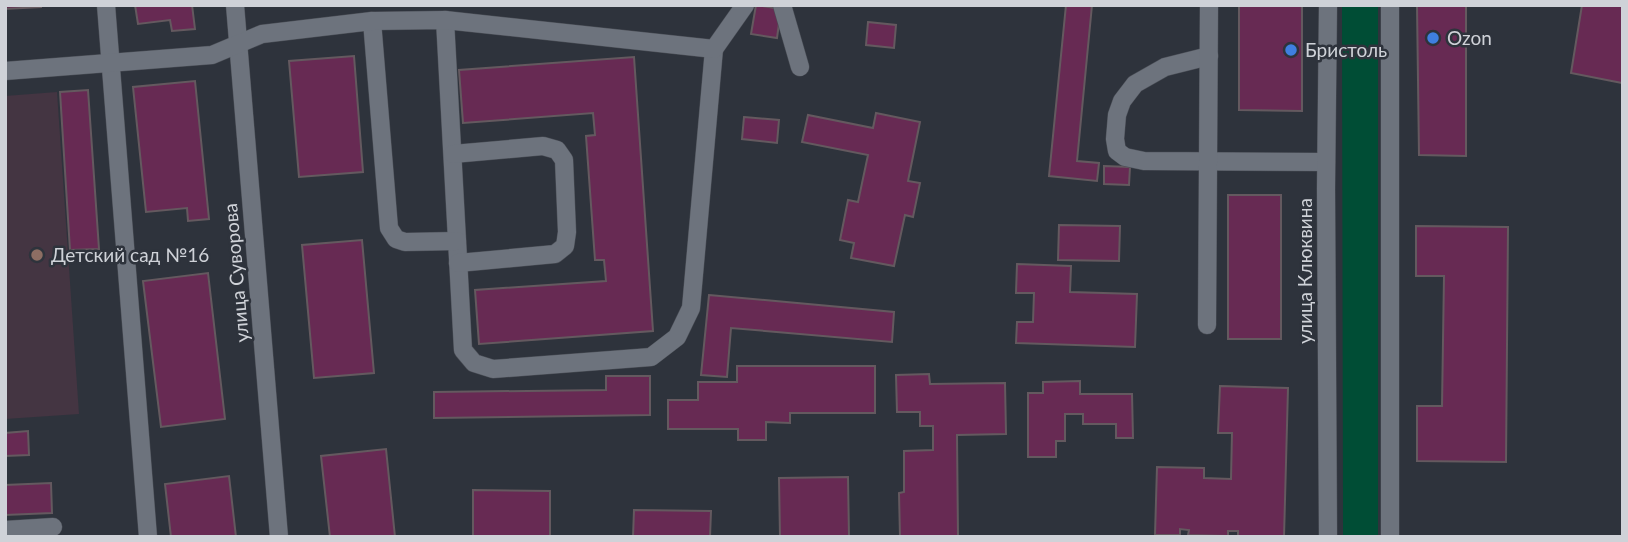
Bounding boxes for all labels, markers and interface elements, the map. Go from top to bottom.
place label: Ozon [1447,26,1492,49]
marker: Ozon [1425,30,1441,46]
place label: Бристоль [1305,38,1387,61]
marker: Бристоль [1283,42,1299,58]
street label: улица Клюквина [1293,198,1316,344]
street label: улица Суворова [218,203,253,343]
place label: Детский сад №16 [51,243,209,266]
marker: Детский сад №16 [29,247,45,263]

